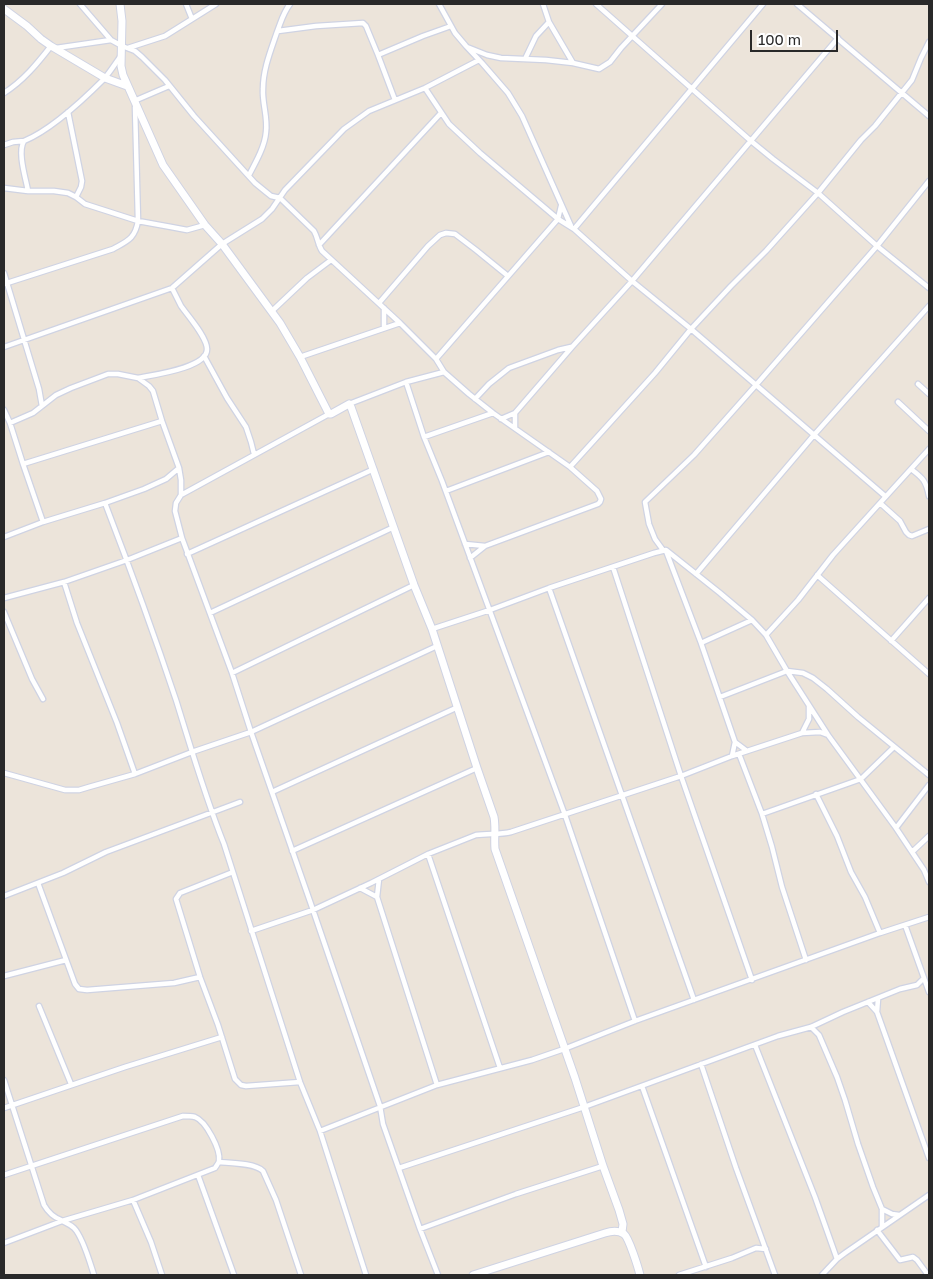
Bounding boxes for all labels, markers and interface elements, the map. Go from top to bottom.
scale bar [753,20,840,52]
text: 100 m [758,30,801,48]

